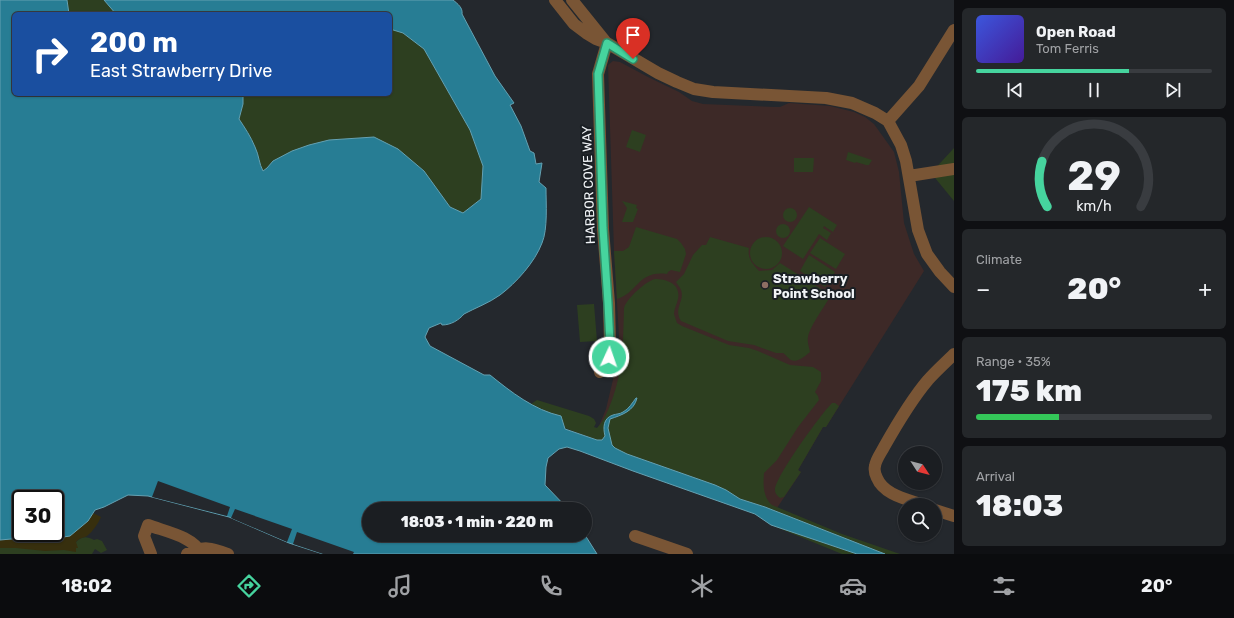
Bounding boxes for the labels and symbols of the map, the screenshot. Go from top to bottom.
pin [616,18,650,59]
street label: HARBOR COVE WAY [579,125,598,244]
place label: Strawberry Point School [773,271,855,301]
marker: Strawberry Point School [760,280,770,290]
position arrow [588,336,630,378]
north arrow [898,446,942,490]
speed limit sign: 30 [12,490,64,542]

